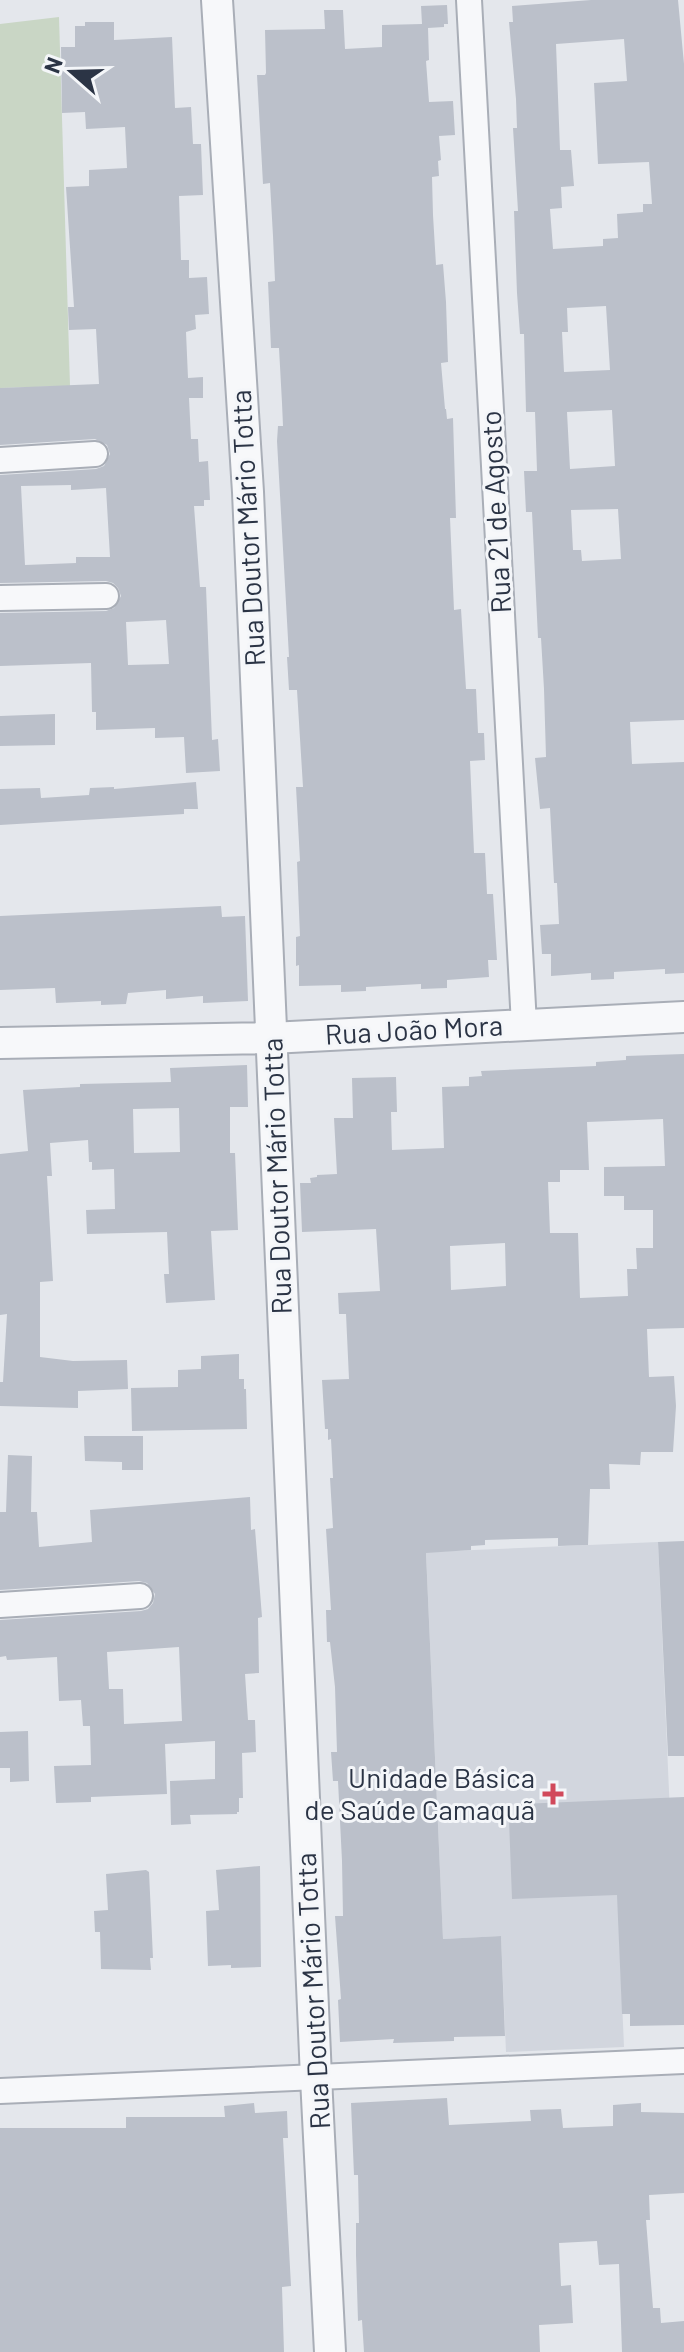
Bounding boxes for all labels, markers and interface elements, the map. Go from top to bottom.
north arrow [32,32,112,112]
text: N [38,53,67,76]
street label: Rua Doutor Mário Totta [223,389,271,667]
street label: Rua 21 de Agosto [473,410,517,614]
street label: Rua João Mora [324,1007,504,1051]
street label: Rua Doutor Mário Totta [254,1037,298,1315]
place label: Unidade Básica de Saúde Camaquã [304,1760,535,1826]
marker: Unidade Básica de Saúde Camaquã [542,1783,564,1805]
street label: Rua Doutor Mário Totta [288,1852,336,2130]

